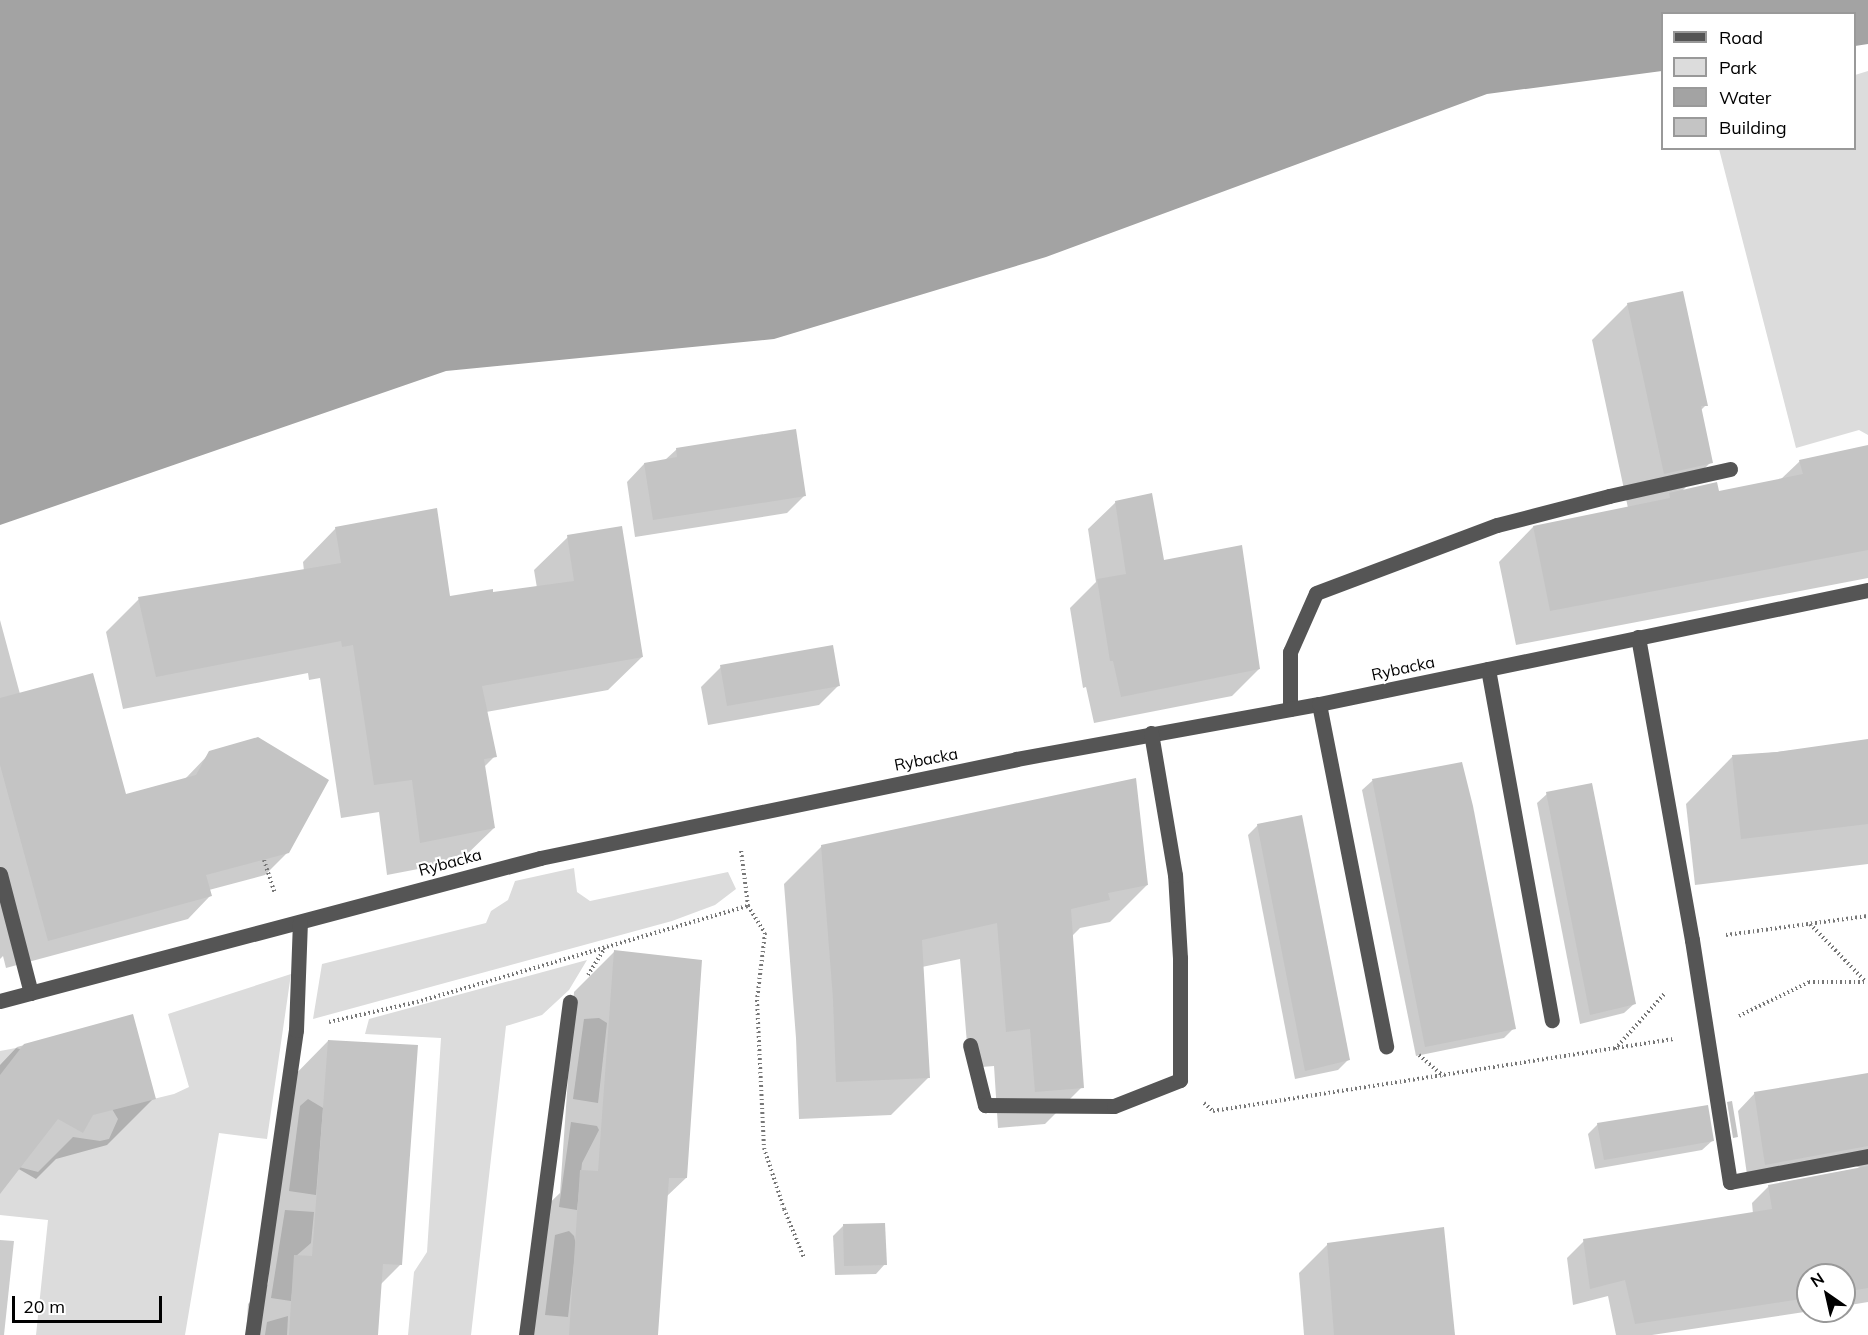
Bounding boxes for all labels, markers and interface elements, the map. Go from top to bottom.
legend [1661,12,1856,150]
text: Road [1719,26,1763,49]
text: Park [1719,56,1757,79]
text: Water [1719,86,1771,109]
text: Building [1719,116,1787,139]
street label: Rybacka [1369,652,1437,684]
street label: Rybacka [893,743,959,775]
street label: Rybacka [416,844,484,880]
north arrow [1796,1263,1856,1323]
text: N [1806,1268,1828,1291]
scale bar [15,1284,165,1322]
text: 20 m [23,1295,65,1318]

